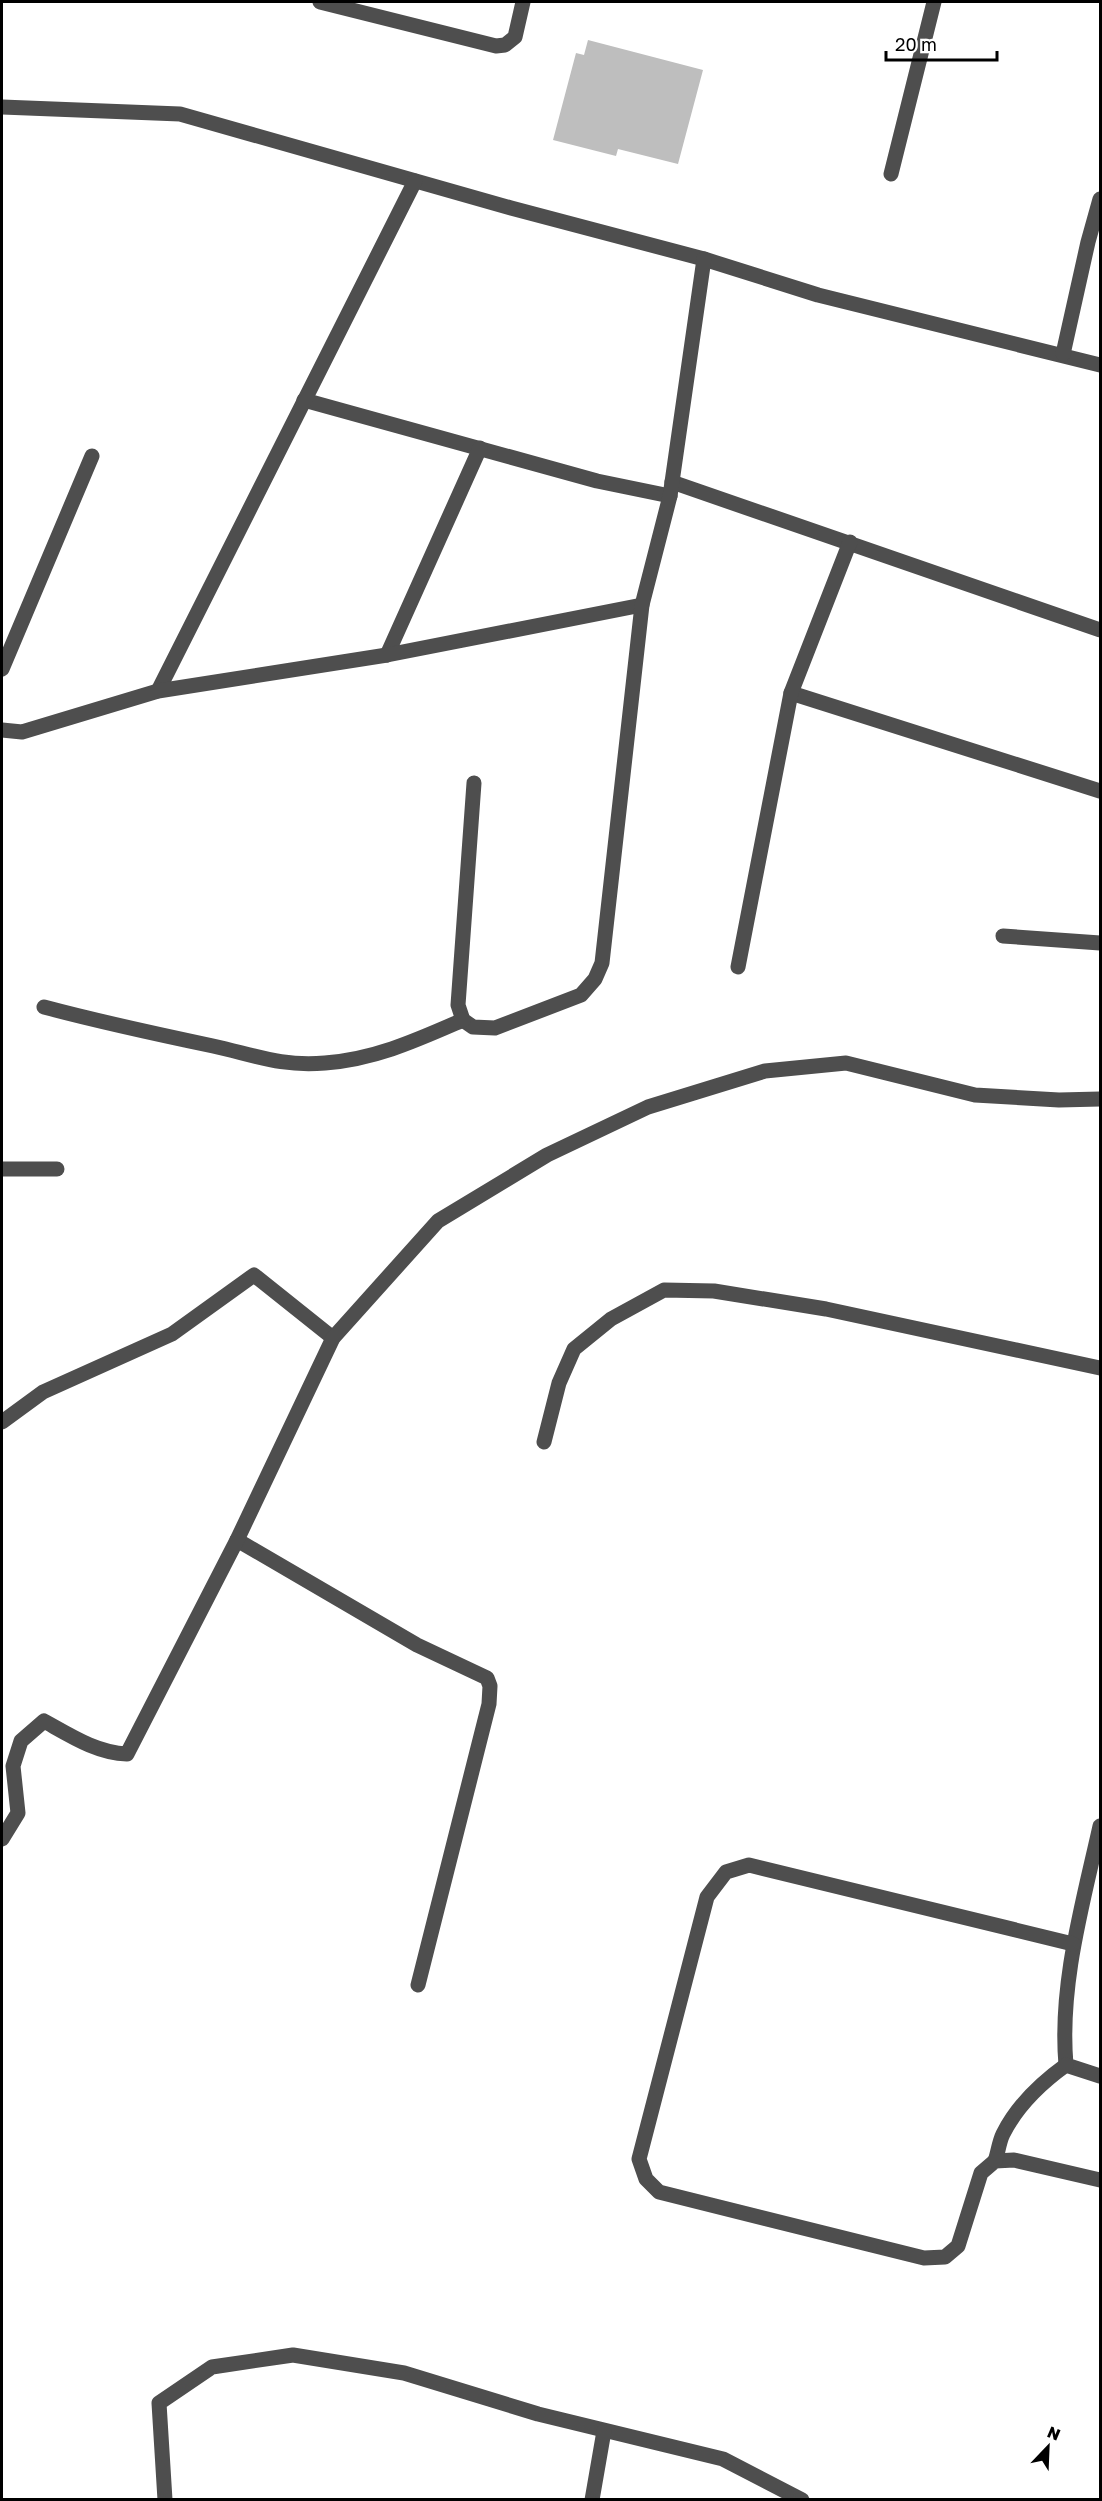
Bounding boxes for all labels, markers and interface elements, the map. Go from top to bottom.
scale bar [886,24,997,62]
text: 20 m [895,33,937,55]
north arrow [1018,2417,1078,2477]
text: N [1044,2422,1063,2445]

